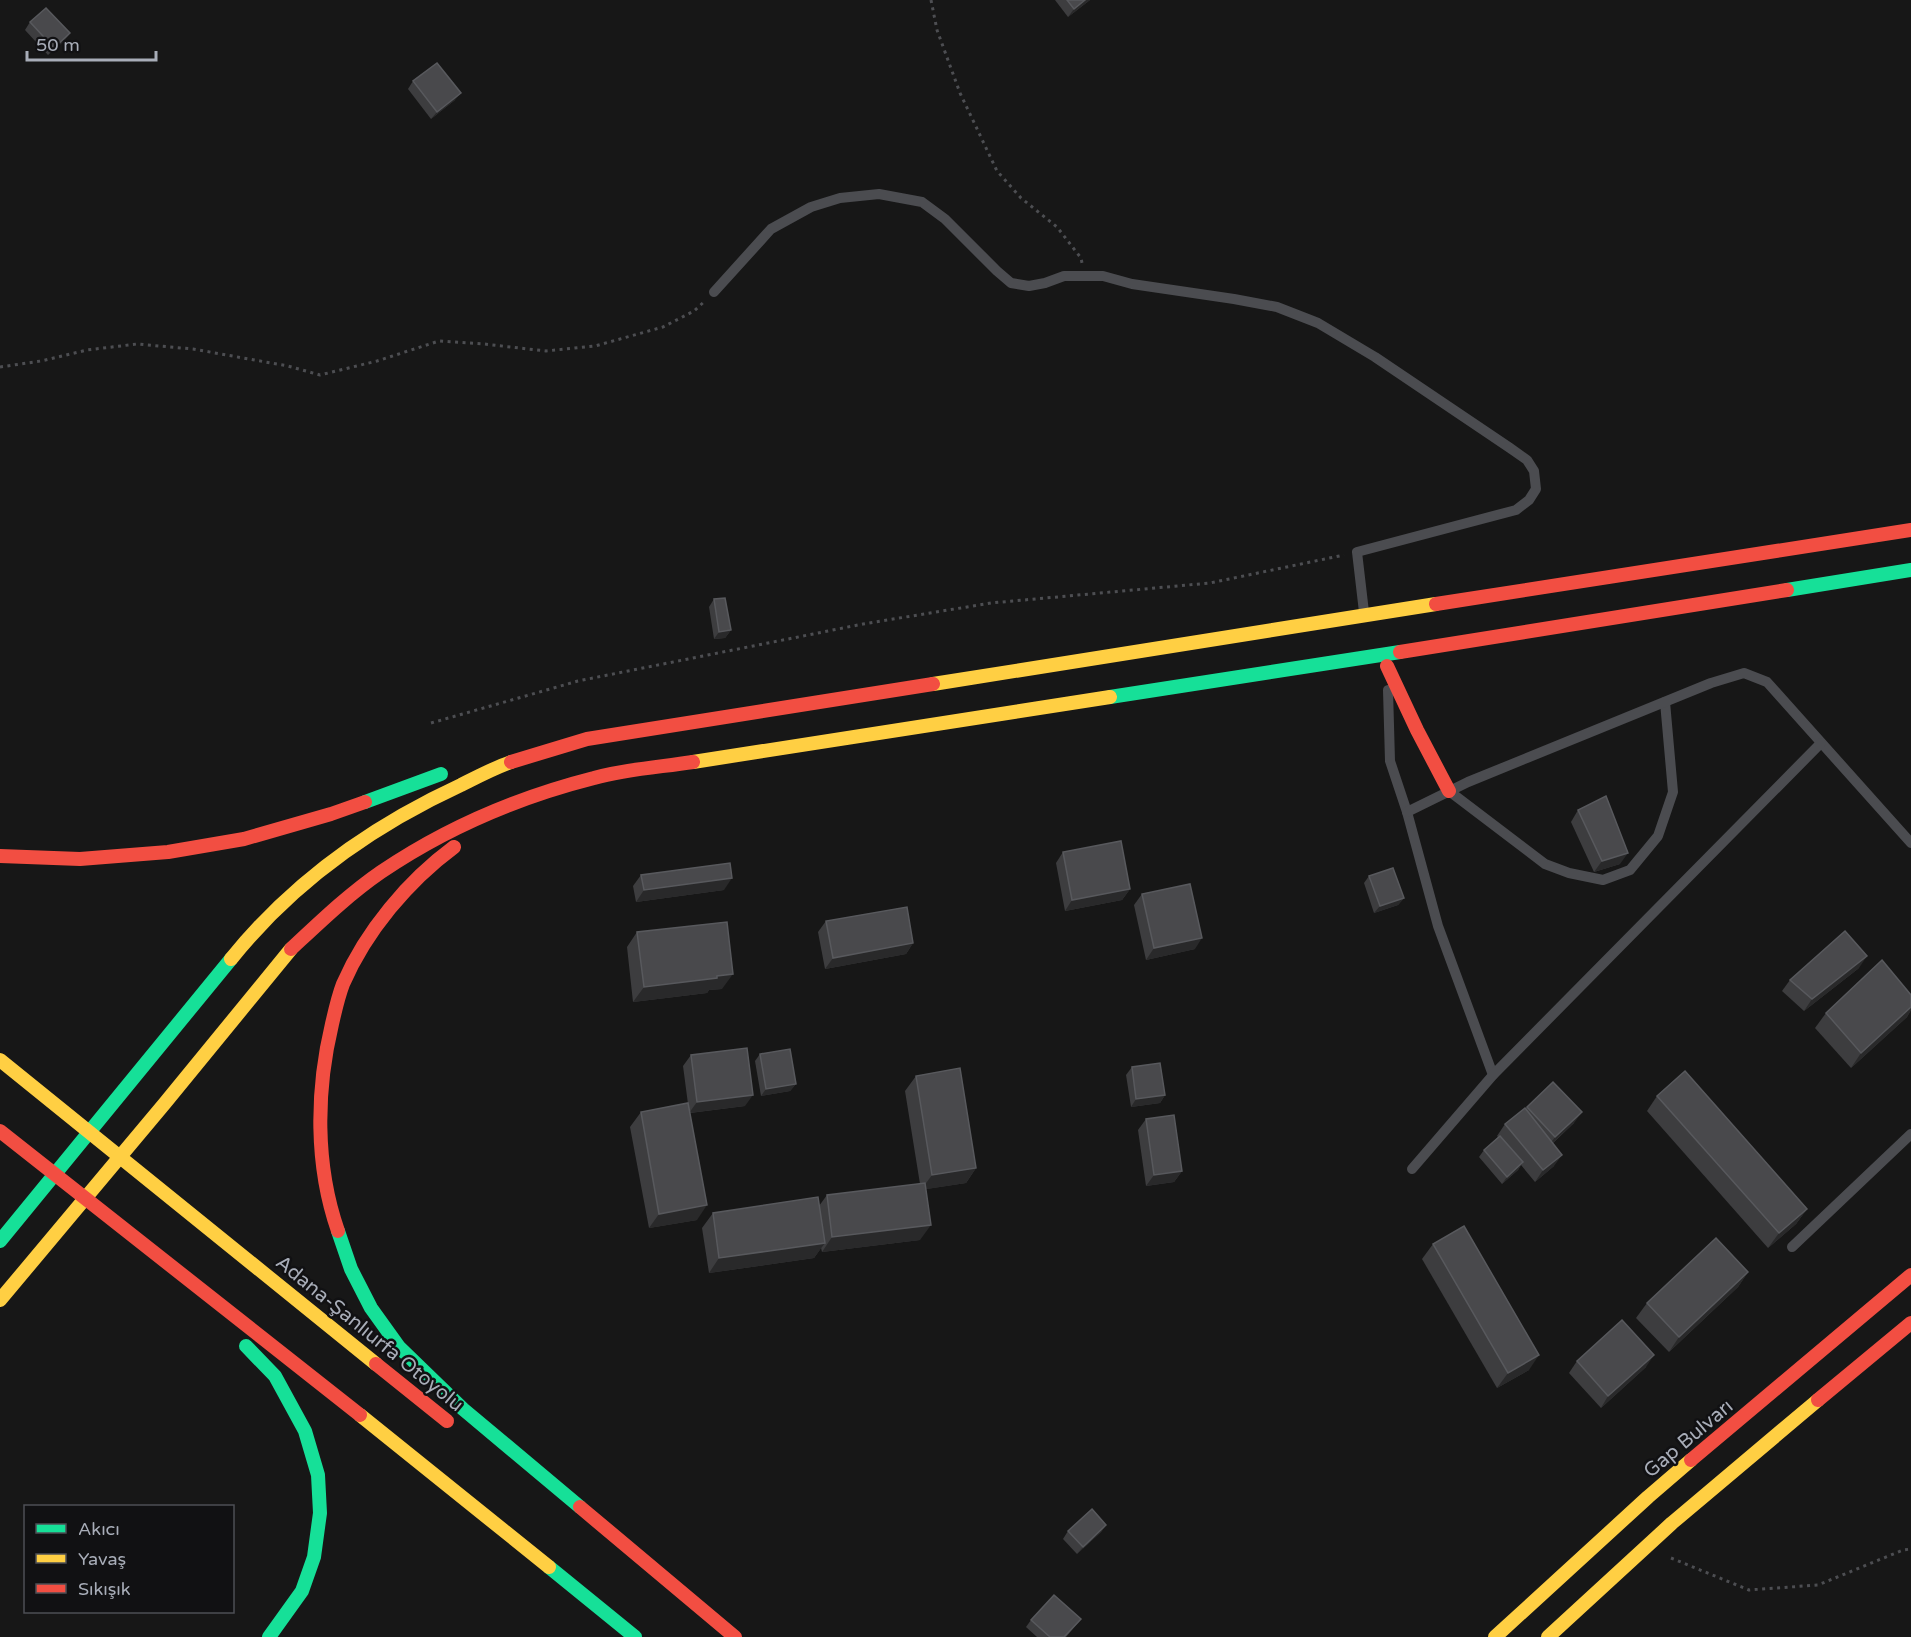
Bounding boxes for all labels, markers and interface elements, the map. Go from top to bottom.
scale bar [27,24,156,62]
text: 50 m [36,34,80,56]
street label: Adana-Şanlıurfa Otoyolu [271,1251,468,1417]
street label: Gap Bulvarı [1639,1394,1738,1483]
legend [24,1505,234,1613]
text: Akıcı [78,1518,120,1540]
text: Yavaş [78,1548,126,1570]
text: Sıkışık [78,1578,131,1600]

